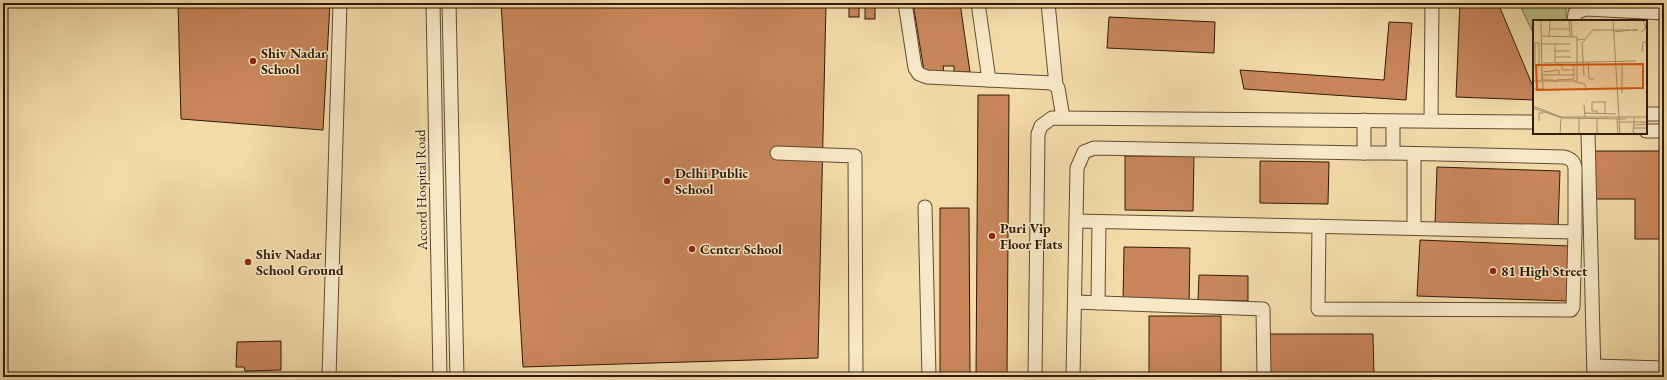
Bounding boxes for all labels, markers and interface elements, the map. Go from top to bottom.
inset map [1533,20,1647,134]
place label: Shiv Nadar School [261,44,327,78]
marker: Shiv Nadar School [248,56,258,66]
street label: Accord Hospital Road [411,128,431,252]
place label: Delhi Public School [675,164,749,198]
marker: Delhi Public School [662,176,672,186]
place label: Puri Vip Floor Flats [1000,219,1063,253]
marker: Puri Vip Floor Flats [987,231,997,241]
place label: Center School [700,240,782,258]
marker: Center School [687,244,697,254]
place label: Shiv Nadar School Ground [256,245,344,279]
marker: Shiv Nadar School Ground [243,257,253,267]
place label: 81 High Street [1501,262,1588,280]
marker: 81 High Street [1488,266,1498,276]

